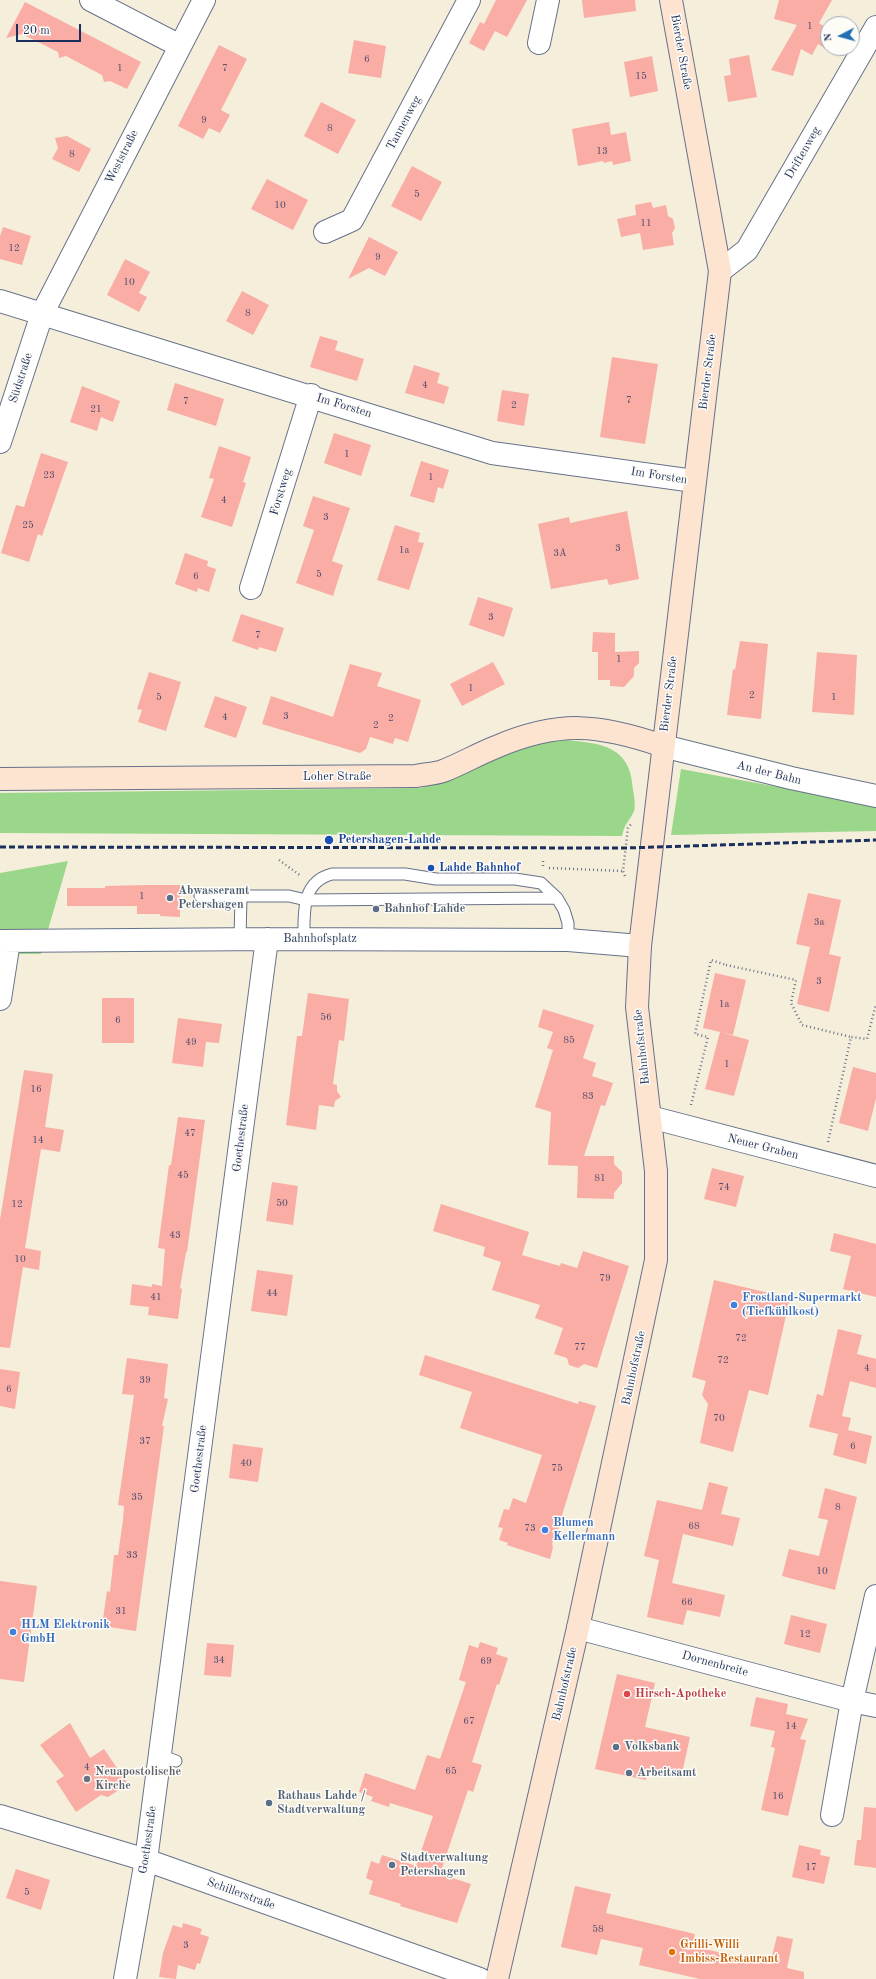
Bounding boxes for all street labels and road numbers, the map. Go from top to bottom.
street label: Bierder Straße [667,13,695,91]
street label: Tannenweg [384,93,424,153]
street label: Driftenweg [782,124,824,182]
street label: Weststraße [102,128,142,186]
street label: Bierder Straße [696,333,720,411]
street label: Südstraße [6,351,36,405]
street label: Im Forsten [315,391,373,421]
street label: Im Forsten [630,464,688,488]
street label: Forstweg [267,467,295,517]
street label: Bierder Straße [657,655,681,733]
street label: An der Bahn [735,758,803,788]
street label: Loher Straße [303,770,371,784]
street label: Bahnhofsplatz [283,932,357,946]
street label: Bahnhofstraße [631,1009,653,1085]
street label: Goethestraße [230,1103,252,1173]
street label: Neuer Graben [726,1131,800,1163]
street label: Bahnhofstraße [619,1329,649,1407]
street label: Goethestraße [188,1424,210,1494]
street label: Bahnhofstraße [549,1645,581,1723]
street label: Dornenbreite [680,1648,750,1680]
street label: Goethestraße [136,1805,160,1875]
street label: Schillerstraße [205,1875,277,1913]

